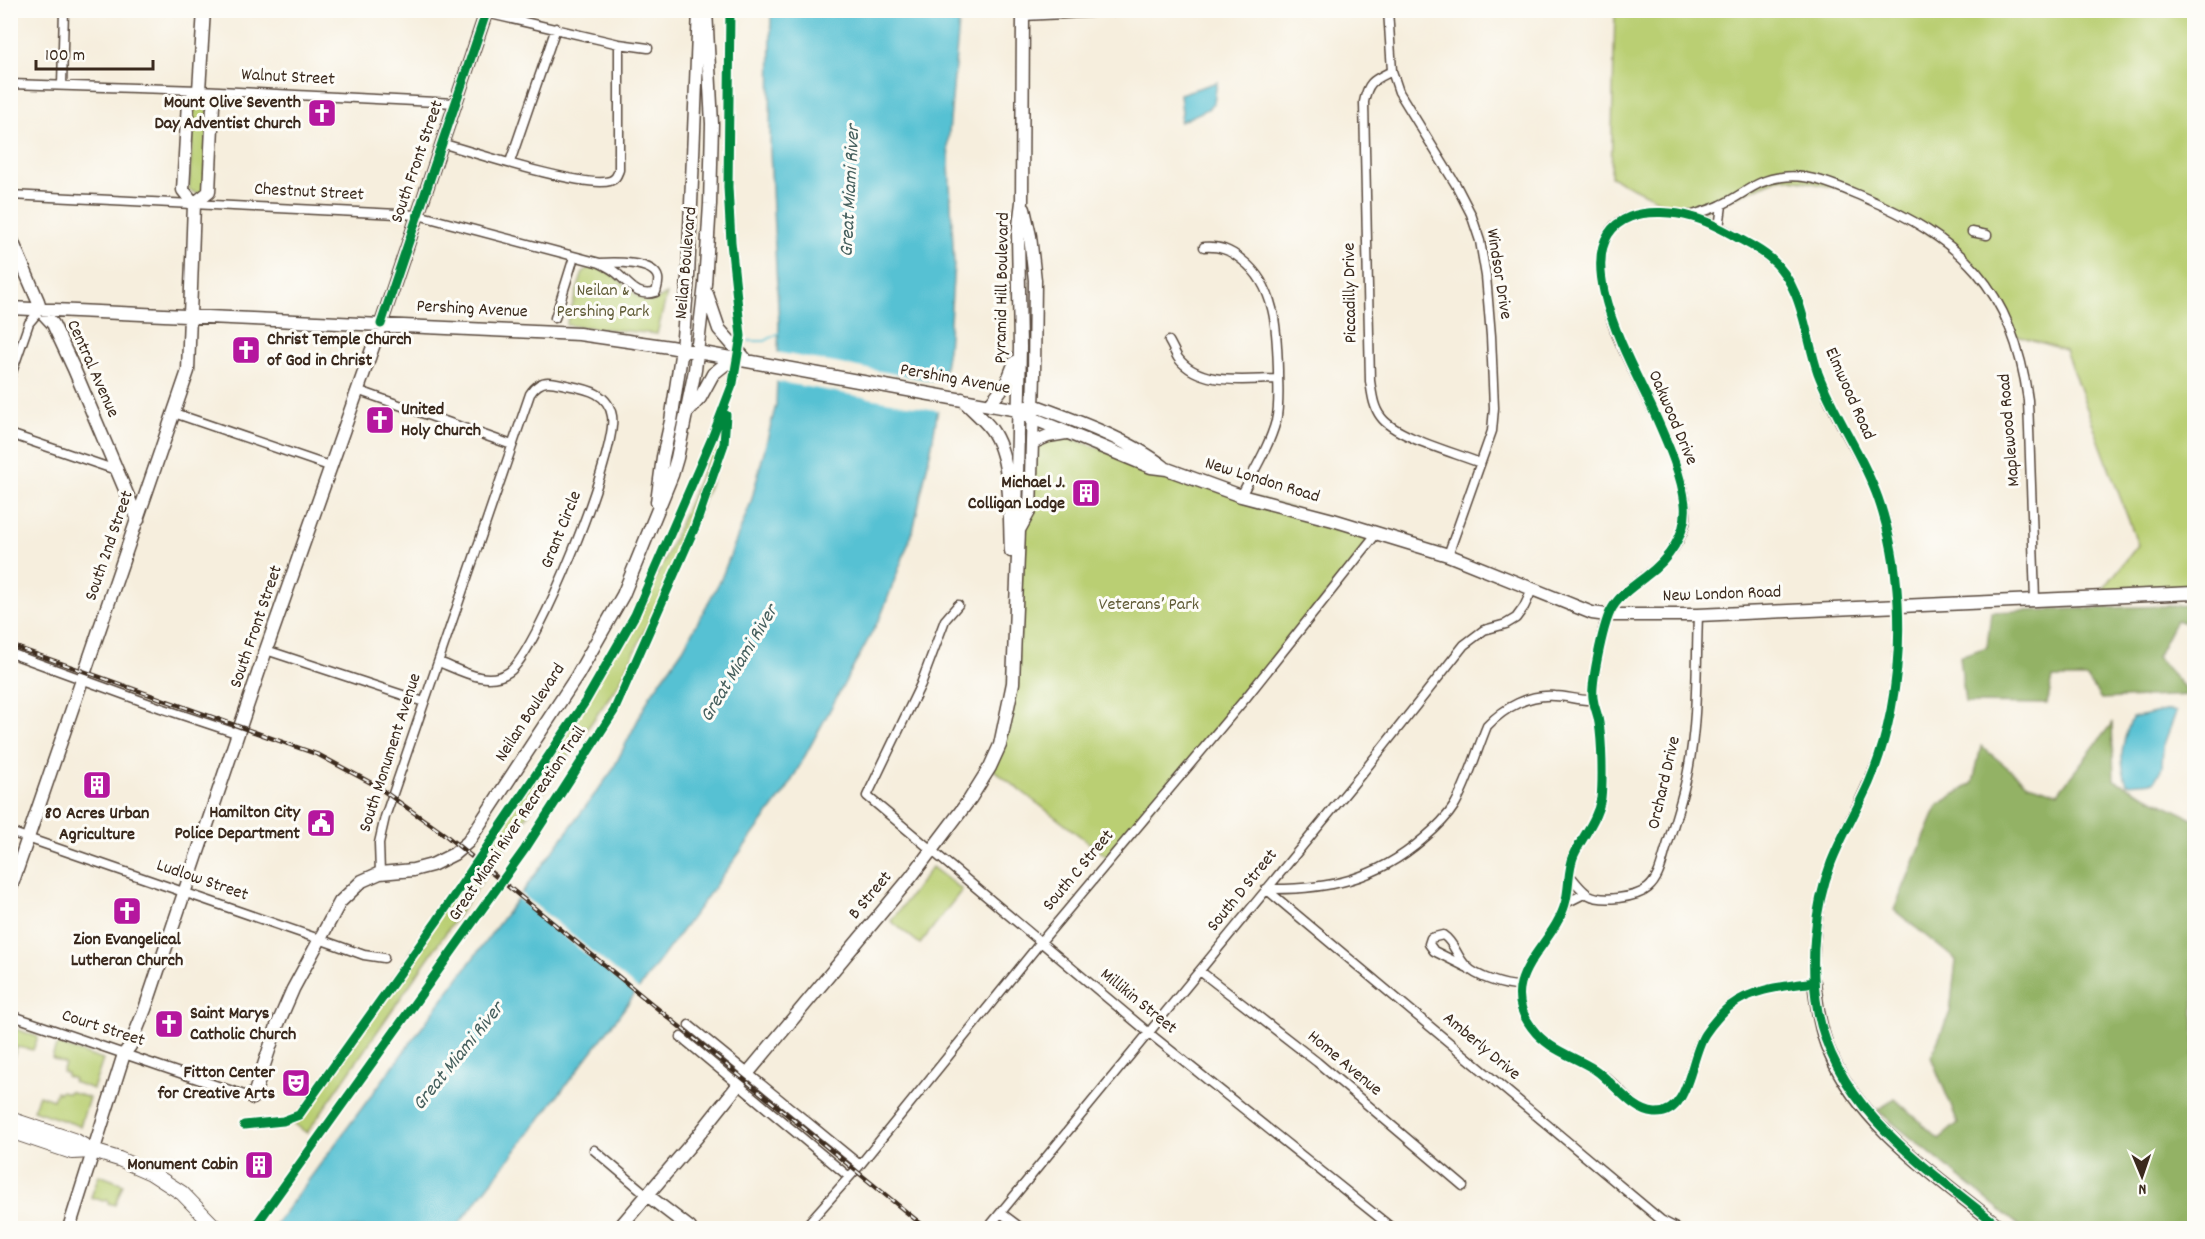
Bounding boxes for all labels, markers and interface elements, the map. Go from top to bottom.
scale bar [36,33,153,71]
text: 100 m [45,44,85,69]
street label: Walnut Street [241,63,336,93]
place label: Mount Olive Seventh Day Adventist Church [155,91,301,137]
church icon: Mount Olive Seventh Day Adventist Church [306,97,338,129]
street label: South Front Street [385,97,451,227]
water label: Great Miami River [834,122,869,258]
street label: Chestnut Street [253,178,365,208]
street label: Neilan Boulevard [670,206,704,320]
street label: Pyramid Hill Boulevard [989,212,1017,364]
street label: Windsor Drive [1478,227,1518,321]
street label: Piccadilly Drive [1338,242,1364,344]
park label: Neilan & Pershing Park [557,279,649,325]
street label: Pershing Avenue [416,295,528,325]
street label: Central Avenue [59,316,125,422]
place label: Christ Temple Church of God in Christ [267,328,412,374]
church icon: Christ Temple Church of God in Christ [230,334,262,366]
street label: Elmwood Road [1818,344,1880,444]
street label: Pershing Avenue [898,358,1012,402]
street label: Oakwood Drive [1641,367,1703,469]
street label: Maplewood Road [1993,372,2027,488]
place label: United Holy Church [401,398,481,444]
church icon: United Holy Church [364,404,396,436]
street label: New London Road [1202,452,1322,510]
place label: Michael J. Colligan Lodge [968,471,1065,517]
building icon: Michael J. Colligan Lodge [1070,477,1102,509]
street label: South 2nd Street [79,487,141,605]
street label: Grant Circle [535,487,589,573]
street label: South Front Street [224,562,290,692]
street label: New London Road [1662,580,1782,610]
park label: Veterans’ Park [1099,593,1199,618]
water label: Great Miami River [694,598,787,728]
street label: Neilan Boulevard [490,659,572,767]
street label: South Monument Avenue [353,670,429,836]
street label: Great Miami River Recreation Trail [443,721,593,927]
street label: Orchard Drive [1642,734,1688,832]
building icon: 80 Acres Urban Agriculture [81,769,113,801]
place label: Hamilton City Police Department [174,801,301,847]
place label: 80 Acres Urban Agriculture [45,802,149,848]
public building icon: Hamilton City Police Department [305,807,337,839]
street label: South C Street [1037,825,1121,917]
street label: South D Street [1202,844,1284,938]
street label: Ludlow Street [153,854,251,908]
street label: B Street [843,866,899,926]
church icon: Zion Evangelical Lutheran Church [111,895,143,927]
place label: Zion Evangelical Lutheran Church [71,928,183,974]
street label: Millikin Street [1094,963,1182,1041]
water label: Great Miami River [406,995,513,1117]
place label: Saint Marys Catholic Church [190,1002,296,1048]
street label: Court Street [58,1004,148,1054]
street label: Amberly Drive [1437,1007,1525,1087]
church icon: Saint Marys Catholic Church [153,1008,185,1040]
street label: Home Avenue [1301,1025,1387,1103]
place label: Fitton Center for Creative Arts [157,1061,275,1107]
theatre icon: Fitton Center for Creative Arts [280,1067,312,1099]
north arrow [2112,1146,2172,1206]
building icon: Monument Cabin [243,1149,275,1181]
place label: Monument Cabin [127,1153,238,1178]
text: N [2138,1177,2147,1200]

